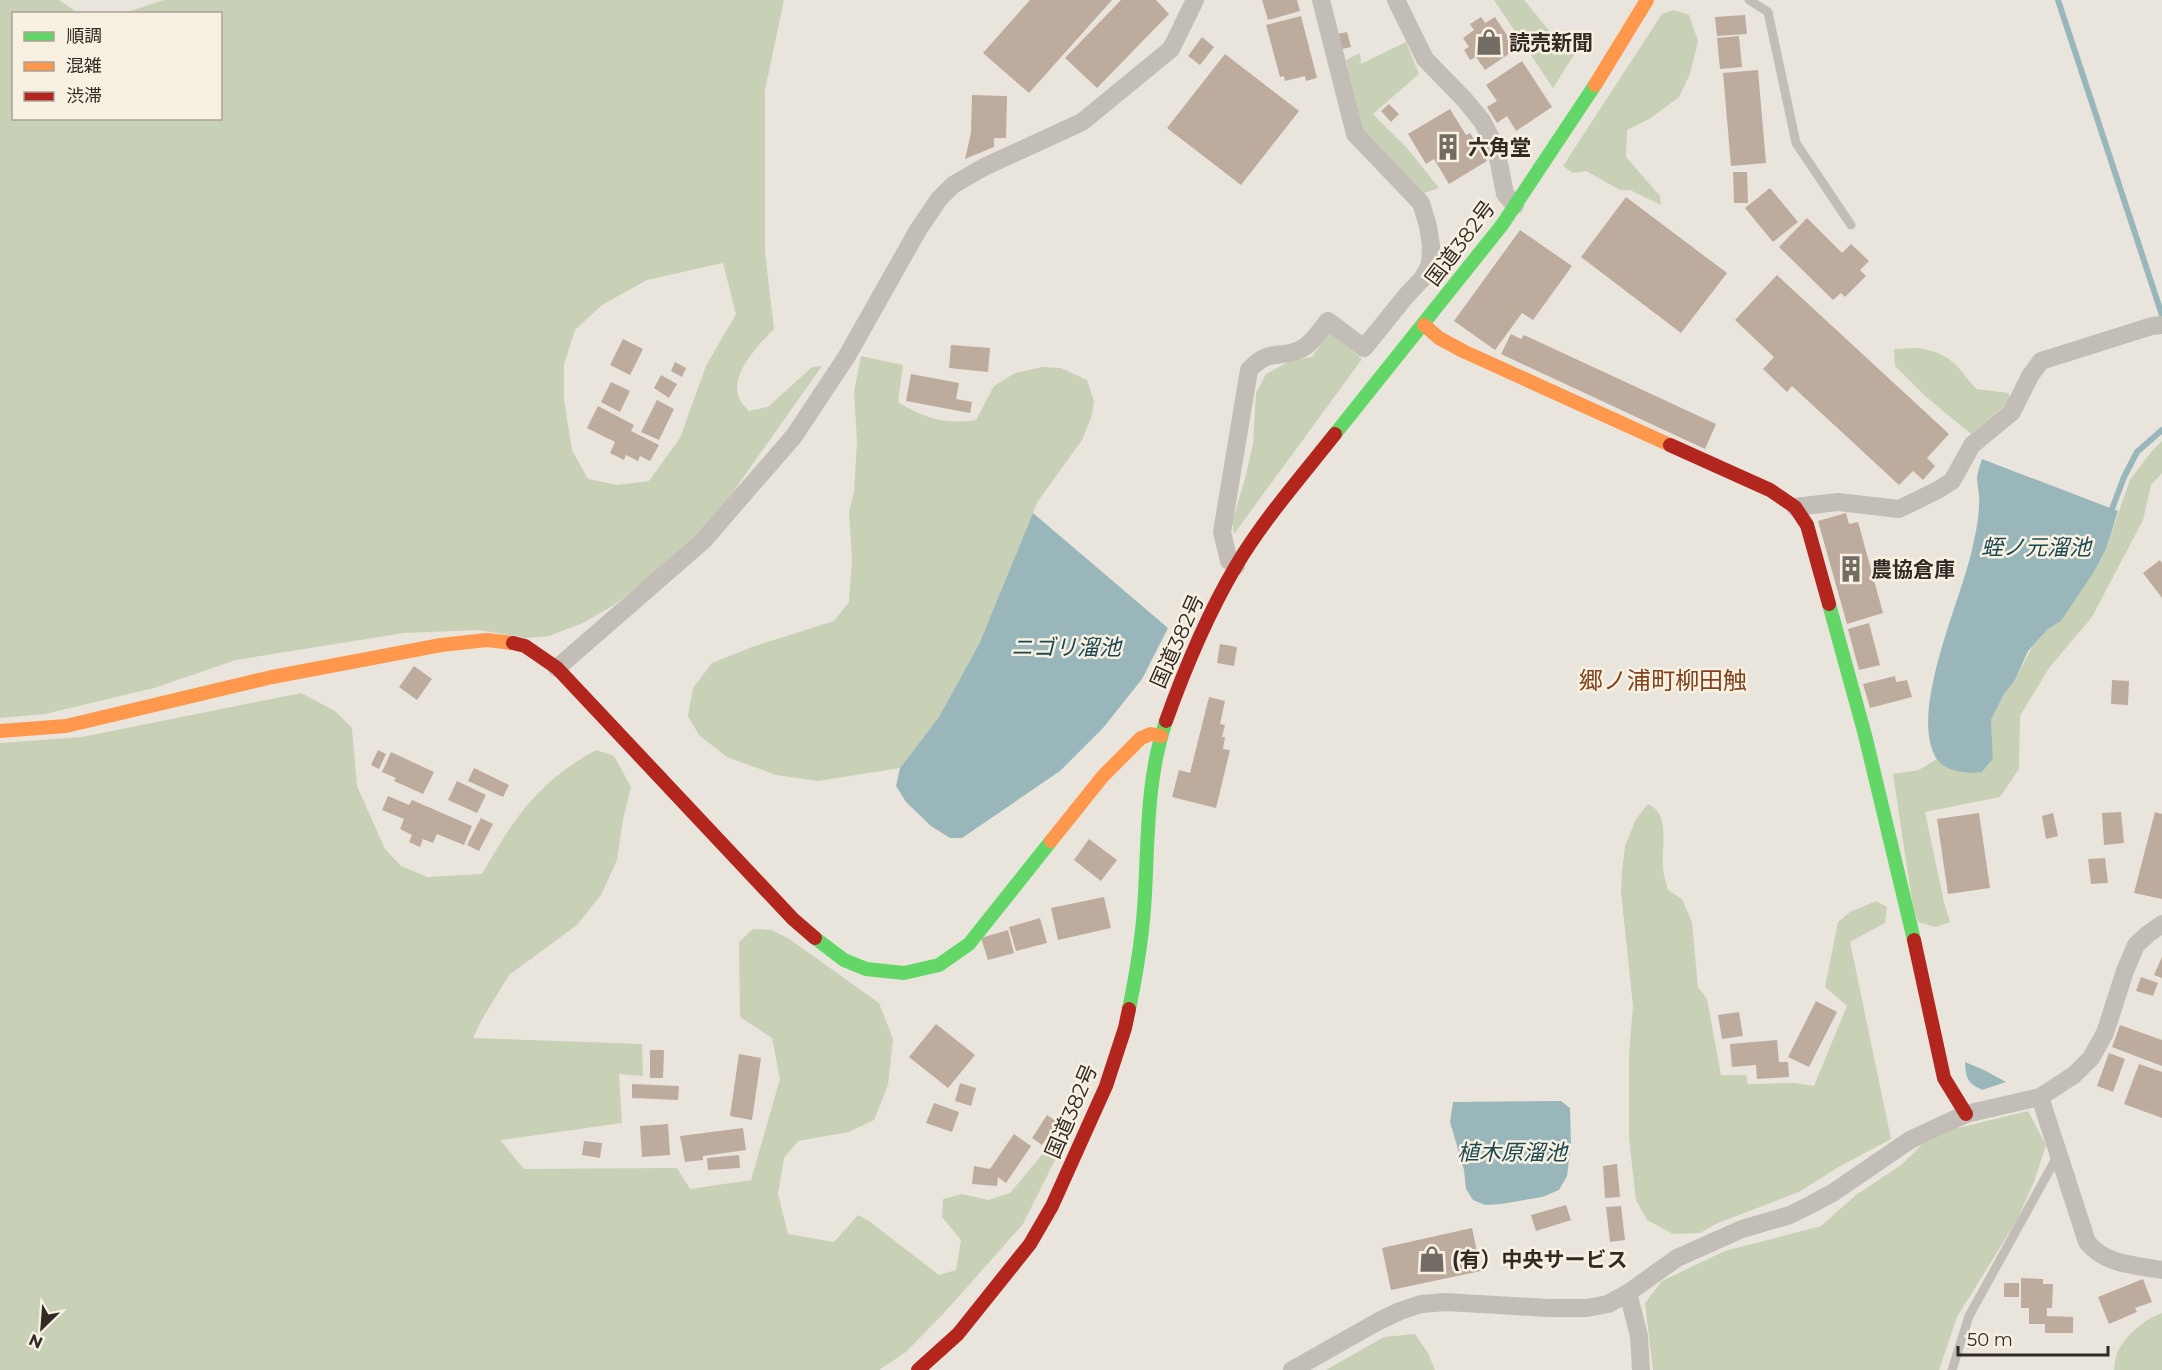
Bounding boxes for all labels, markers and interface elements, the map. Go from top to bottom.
legend [12,12,222,120]
text: 順調 [66,25,102,47]
shop icon: 読売新聞 [1474,27,1504,57]
place label: 読売新聞 [1509,30,1593,55]
text: 混雑 [66,55,102,77]
text: 渋滞 [66,85,102,107]
building icon: 六角堂 [1433,132,1463,162]
place label: 六角堂 [1468,135,1531,160]
street label: 国道382号 [1420,195,1500,291]
water label: 蛭ノ元溜池 [1981,534,2093,561]
building icon: 農協倉庫 [1836,554,1866,584]
place label: 農協倉庫 [1871,557,1955,582]
street label: 国道382号 [1145,590,1209,692]
water label: ニゴリ溜池 [1011,634,1123,661]
district label: 郷ノ浦町柳田触 [1579,666,1747,695]
street label: 国道382号 [1040,1060,1102,1162]
water label: 植木原溜池 [1457,1139,1569,1166]
shop icon: (有）中央サービス [1417,1244,1447,1274]
place label: (有）中央サービス [1452,1247,1628,1272]
north arrow [12,1298,72,1358]
scale bar [1958,1319,2108,1357]
text: 50 m [1967,1329,2013,1351]
text: N [26,1330,46,1352]

